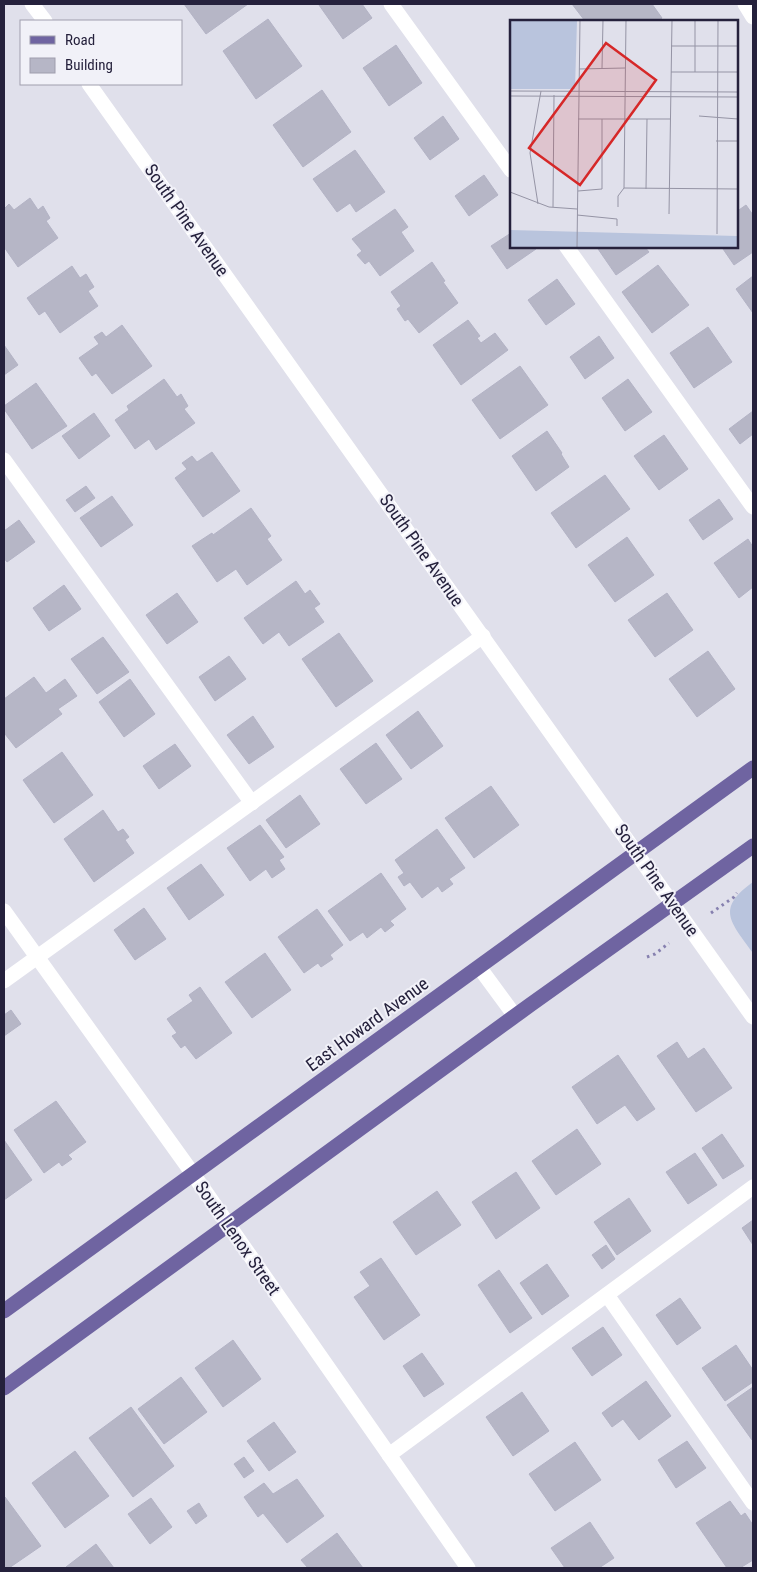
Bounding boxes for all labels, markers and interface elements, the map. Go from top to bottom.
legend [20,20,182,85]
inset map [510,20,737,248]
text: Road [65,31,95,49]
text: Building [65,56,113,74]
street label: South Pine Avenue [140,160,234,280]
street label: South Pine Avenue [375,490,469,610]
street label: South Pine Avenue [610,820,704,940]
street label: East Howard Avenue [302,973,432,1075]
street label: South Lenox Street [191,1177,285,1299]

